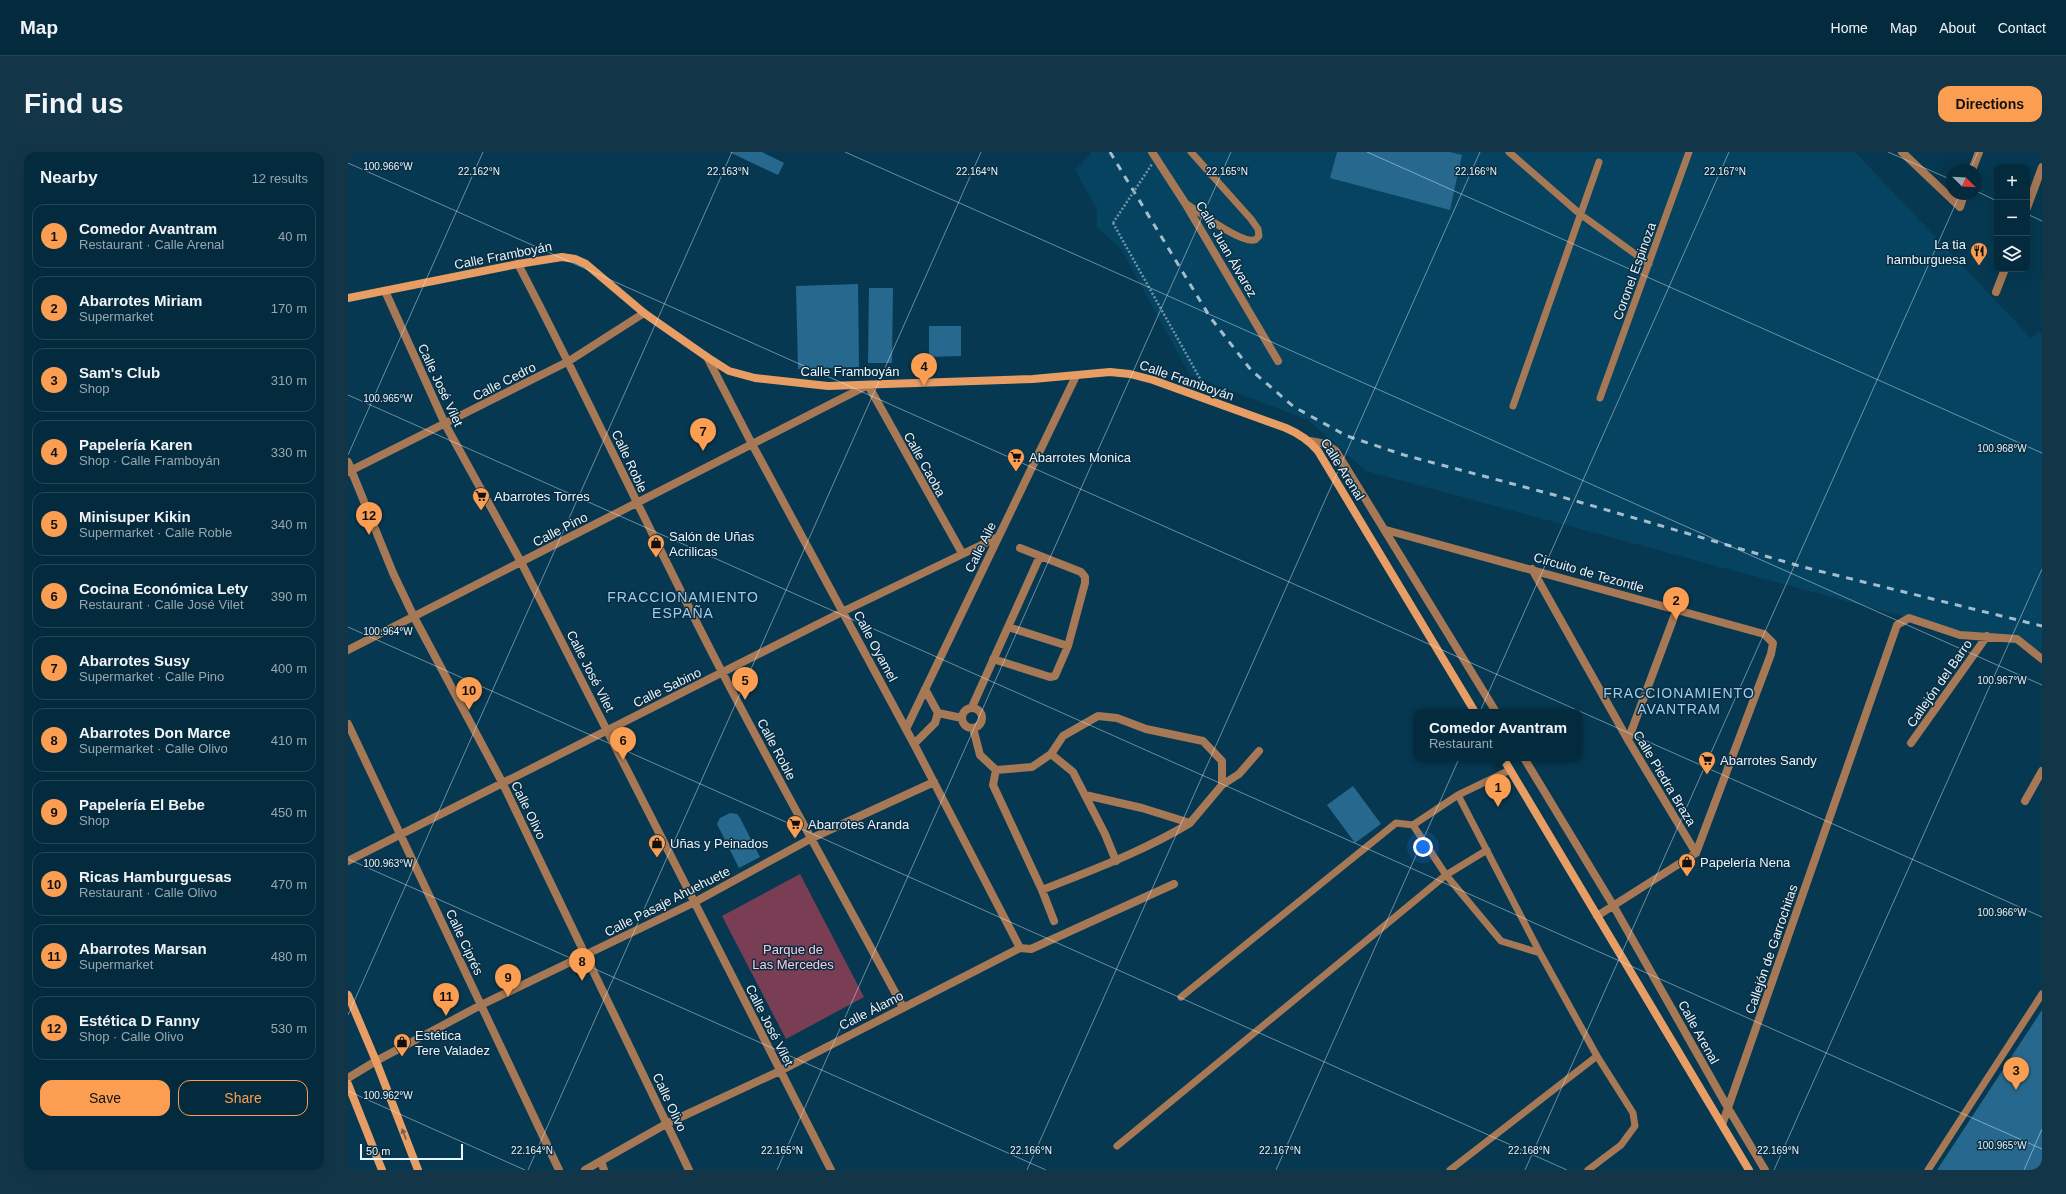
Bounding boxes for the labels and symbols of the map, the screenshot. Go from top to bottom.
text: 100.966°W [363,161,413,172]
north arrow [1946,164,1982,200]
text: 22.162°N [458,166,500,177]
text: 22.163°N [707,166,749,177]
text: 22.164°N [956,166,998,177]
text: 22.165°N [1206,166,1248,177]
text: 22.166°N [1455,166,1497,177]
text: 22.167°N [1704,166,1746,177]
street label: Calle Juan Álvarez [1193,199,1260,300]
street label: Coronel Espinoza [1610,220,1659,322]
place label: La tia hamburguesa [1887,237,1967,267]
street label: Calle Framboyán [453,239,553,272]
restaurant icon: La tia hamburguesa [1969,241,1989,266]
street label: Calle José Vilet [415,342,466,429]
pin: 4 [911,353,937,386]
street label: Calle Framboyán [1138,357,1236,404]
street label: Calle Cedro [470,359,538,404]
street label: Calle Framboyán [801,364,900,379]
text: 100.965°W [363,393,413,404]
pin: 7 [690,418,716,451]
street label: Calle Roble [609,428,651,495]
street label: Calle Caoba [901,429,949,500]
street label: Calle Arenal [1318,436,1368,503]
text: 100.968°W [1977,443,2027,454]
supermarket icon: Abarrotes Monica [1006,447,1026,472]
place label: Abarrotes Monica [1029,450,1132,465]
supermarket icon: Abarrotes Torres [471,486,491,511]
place label: Abarrotes Torres [494,489,590,504]
pin: 12 [356,502,382,535]
street label: Calle Pino [530,509,590,550]
street label: Calle Aile [962,520,999,575]
place label: Salón de Uñas Acrilicas [669,529,755,559]
shop icon: Salón de Uñas Acrilicas [646,533,666,558]
street label: Circuito de Tezontle [1532,550,1646,595]
pin: 2 [1663,587,1689,620]
district label: FRACCIONAMIENTO ESPAÑA [607,589,759,621]
street label: Calle Oyamel [851,608,901,684]
text: 100.964°W [363,626,413,637]
street label: Calle José Vilet [564,628,618,715]
street label: Callejón del Barro [1904,637,1975,730]
street label: Calle Sabino [631,665,704,710]
pin: 5 [732,667,758,700]
text: 100.967°W [1977,675,2027,686]
pin: 10 [456,677,482,710]
district label: FRACCIONAMIENTO AVANTRAM [1603,685,1755,717]
street label: Calle Roble [754,716,799,782]
pin: 6 [610,727,636,760]
street label: Calle Piedra Braza [1630,728,1699,829]
supermarket icon: Abarrotes Sandy [1697,750,1717,775]
place label: Abarrotes Sandy [1720,753,1817,768]
pin: 1 [1485,774,1511,807]
street label: Calle Olivo [508,779,549,842]
supermarket icon: Abarrotes Aranda [785,814,805,839]
place label: Abarrotes Aranda [808,817,910,832]
shop icon: Uñas y Peinados [647,833,667,858]
place label: Uñas y Peinados [670,836,769,851]
your location [1413,837,1433,857]
shop icon: Papelería Nena [1677,852,1697,877]
place label: Papelería Nena [1700,855,1791,870]
text: 100.963°W [363,858,413,869]
street label: Calle Pasaje Ahuehuete [602,863,732,940]
street label: Callejón de Garrochitas [1742,882,1801,1016]
street label: Calle Ciprés [443,907,487,978]
text: 100.966°W [1977,907,2027,918]
park label: Parque de Las Mercedes [752,942,834,972]
pin: 8 [569,948,595,981]
pin: 9 [495,964,521,997]
street label: Calle José Vilet [743,982,797,1069]
pin: 11 [433,983,459,1016]
street label: Calle Álamo [837,988,906,1033]
street label: Calle Arenal [1675,998,1722,1067]
place label: Estética Tere Valadez [415,1028,490,1058]
shop icon: Estética Tere Valadez [392,1032,412,1057]
pin: 3 [2003,1057,2029,1090]
street label: Calle Olivo [649,1071,690,1134]
text: 100.962°W [363,1090,413,1101]
one-way arrow [400,1127,406,1139]
text: 100.965°W [1977,1140,2027,1151]
scale bar [360,1142,463,1161]
text: 22.164°N [511,1145,553,1156]
text: 22.165°N [761,1145,803,1156]
text: 22.166°N [1010,1145,1052,1156]
text: 22.167°N [1259,1145,1301,1156]
text: 22.168°N [1508,1145,1550,1156]
text: 22.169°N [1757,1145,1799,1156]

